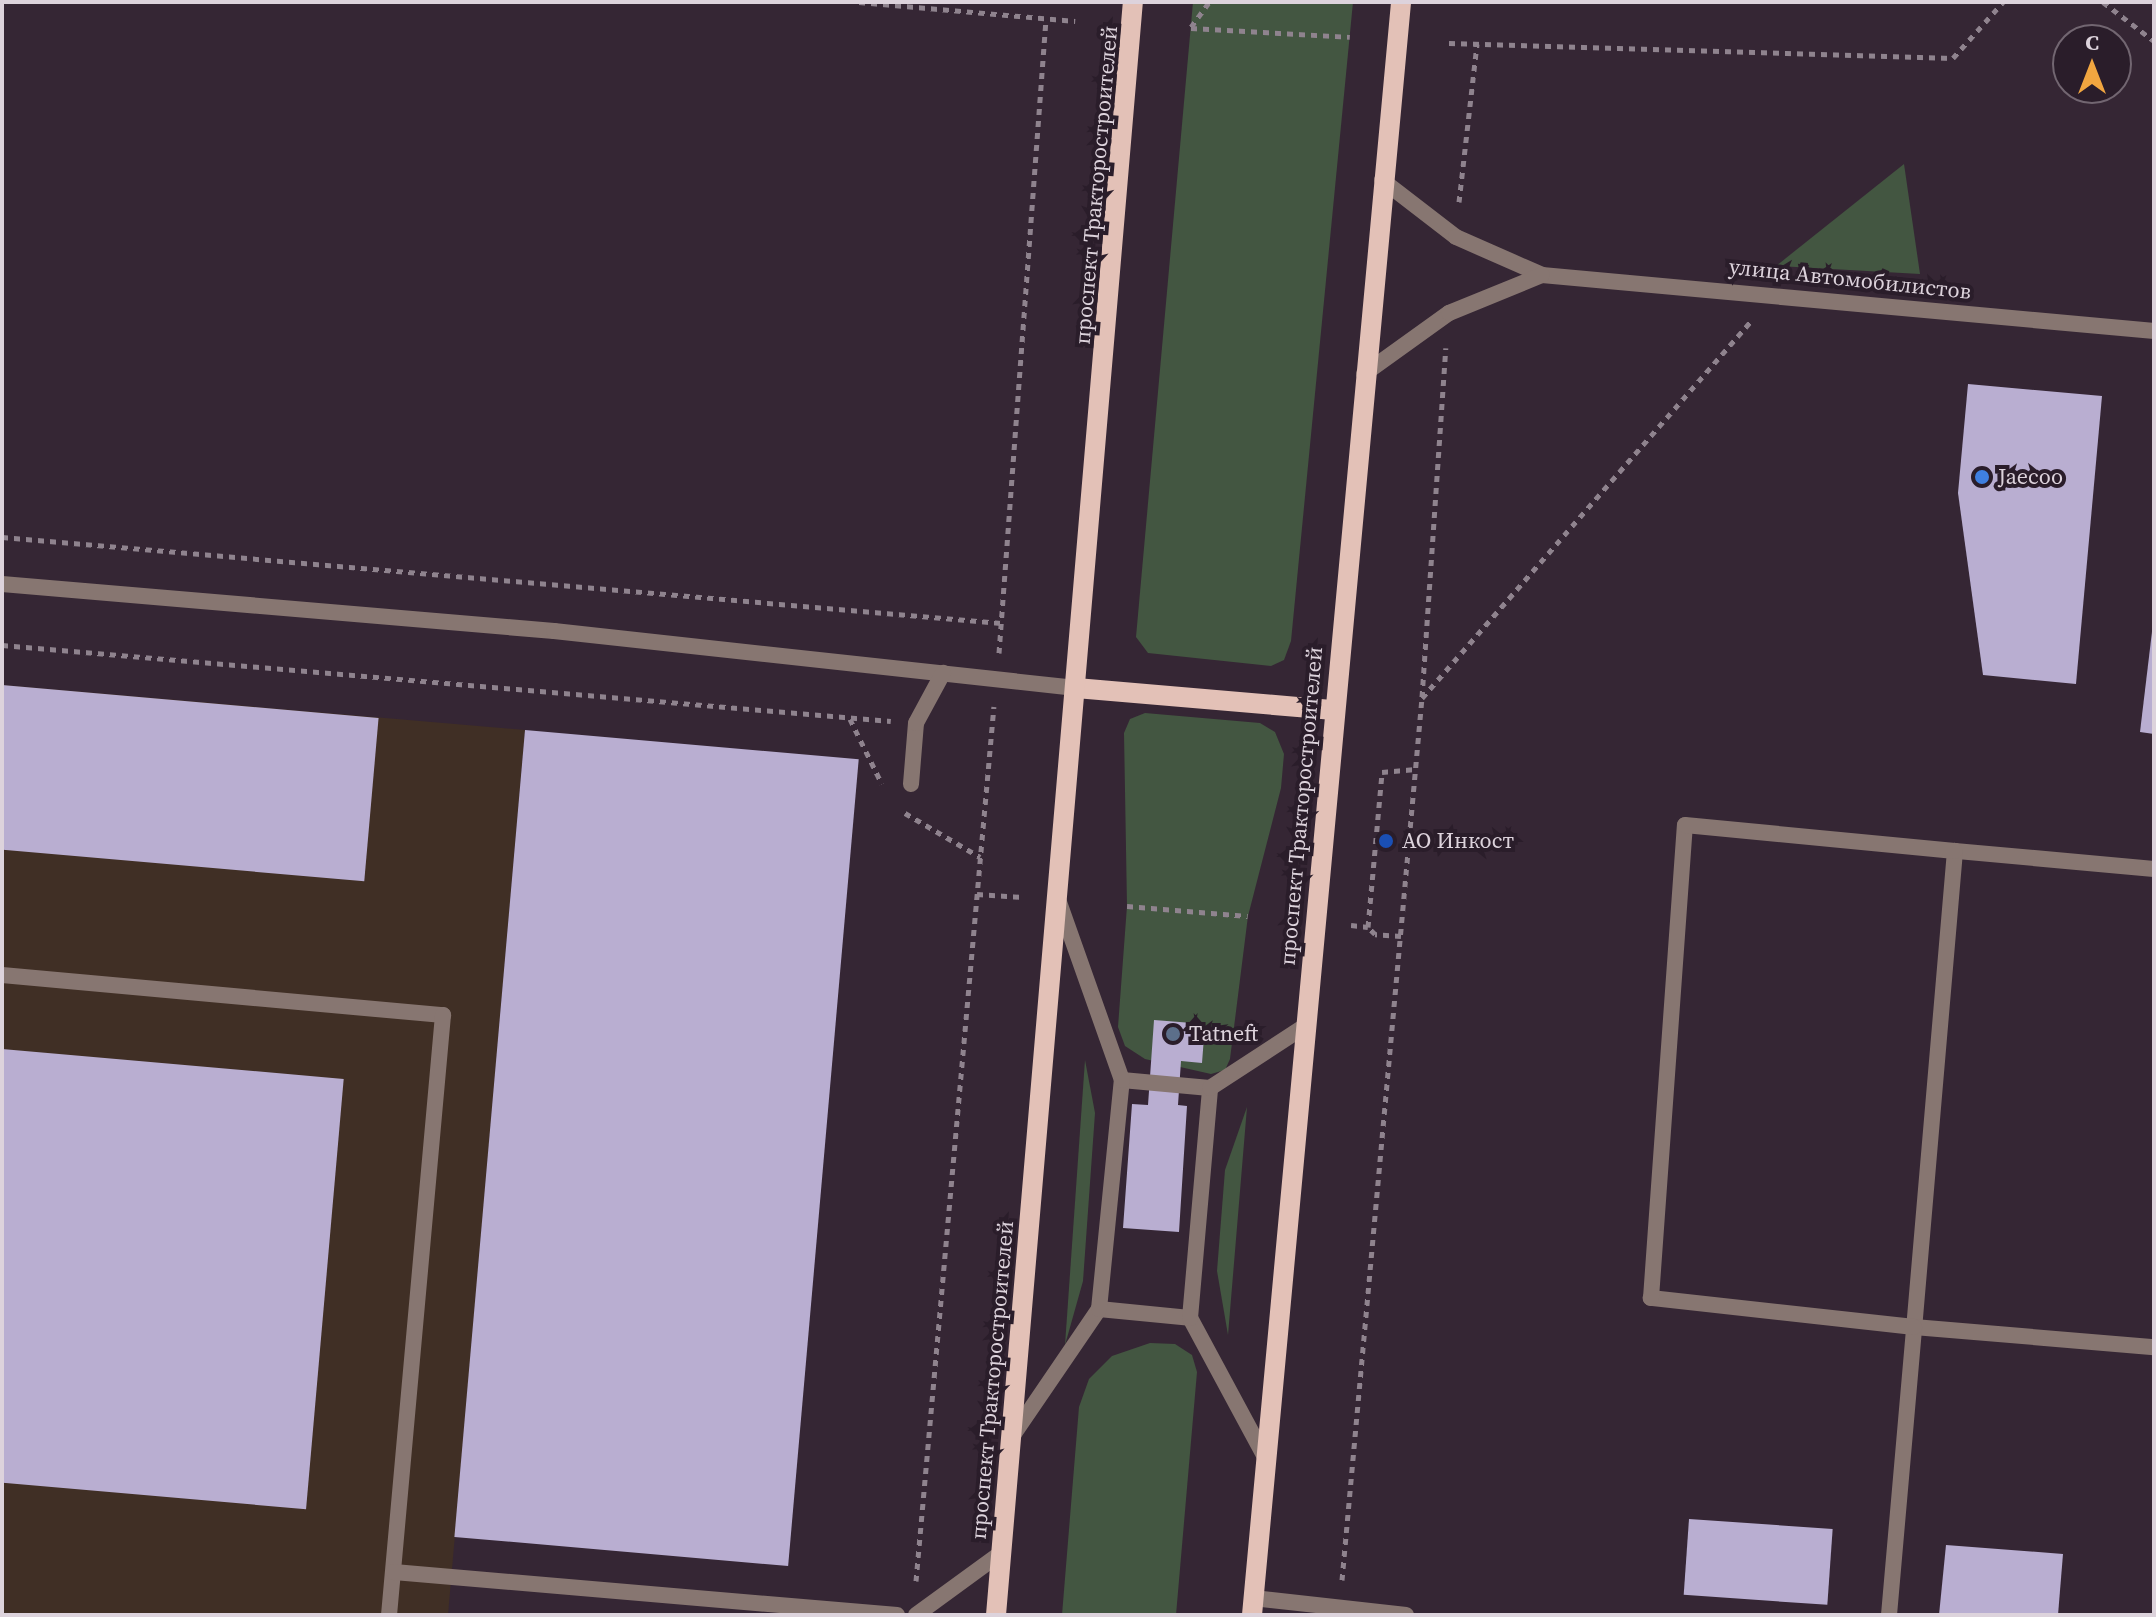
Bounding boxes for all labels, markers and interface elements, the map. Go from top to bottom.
street label: проспект Тракторостроителей [1069,24,1123,346]
north arrow [2052,24,2132,104]
text: С [2085,27,2099,57]
street label: улица Автомобилистов [1728,253,1972,305]
place label: Jaecoo [1998,464,2063,490]
marker: Jaecoo [1973,468,1991,486]
street label: проспект Тракторостроителей [1274,645,1328,967]
place label: АО Инкост [1402,828,1514,854]
marker: АО Инкост [1377,832,1395,850]
place label: Tatneft [1189,1021,1258,1047]
marker: Tatneft [1164,1025,1182,1043]
street label: проспект Тракторостроителей [965,1219,1019,1541]

